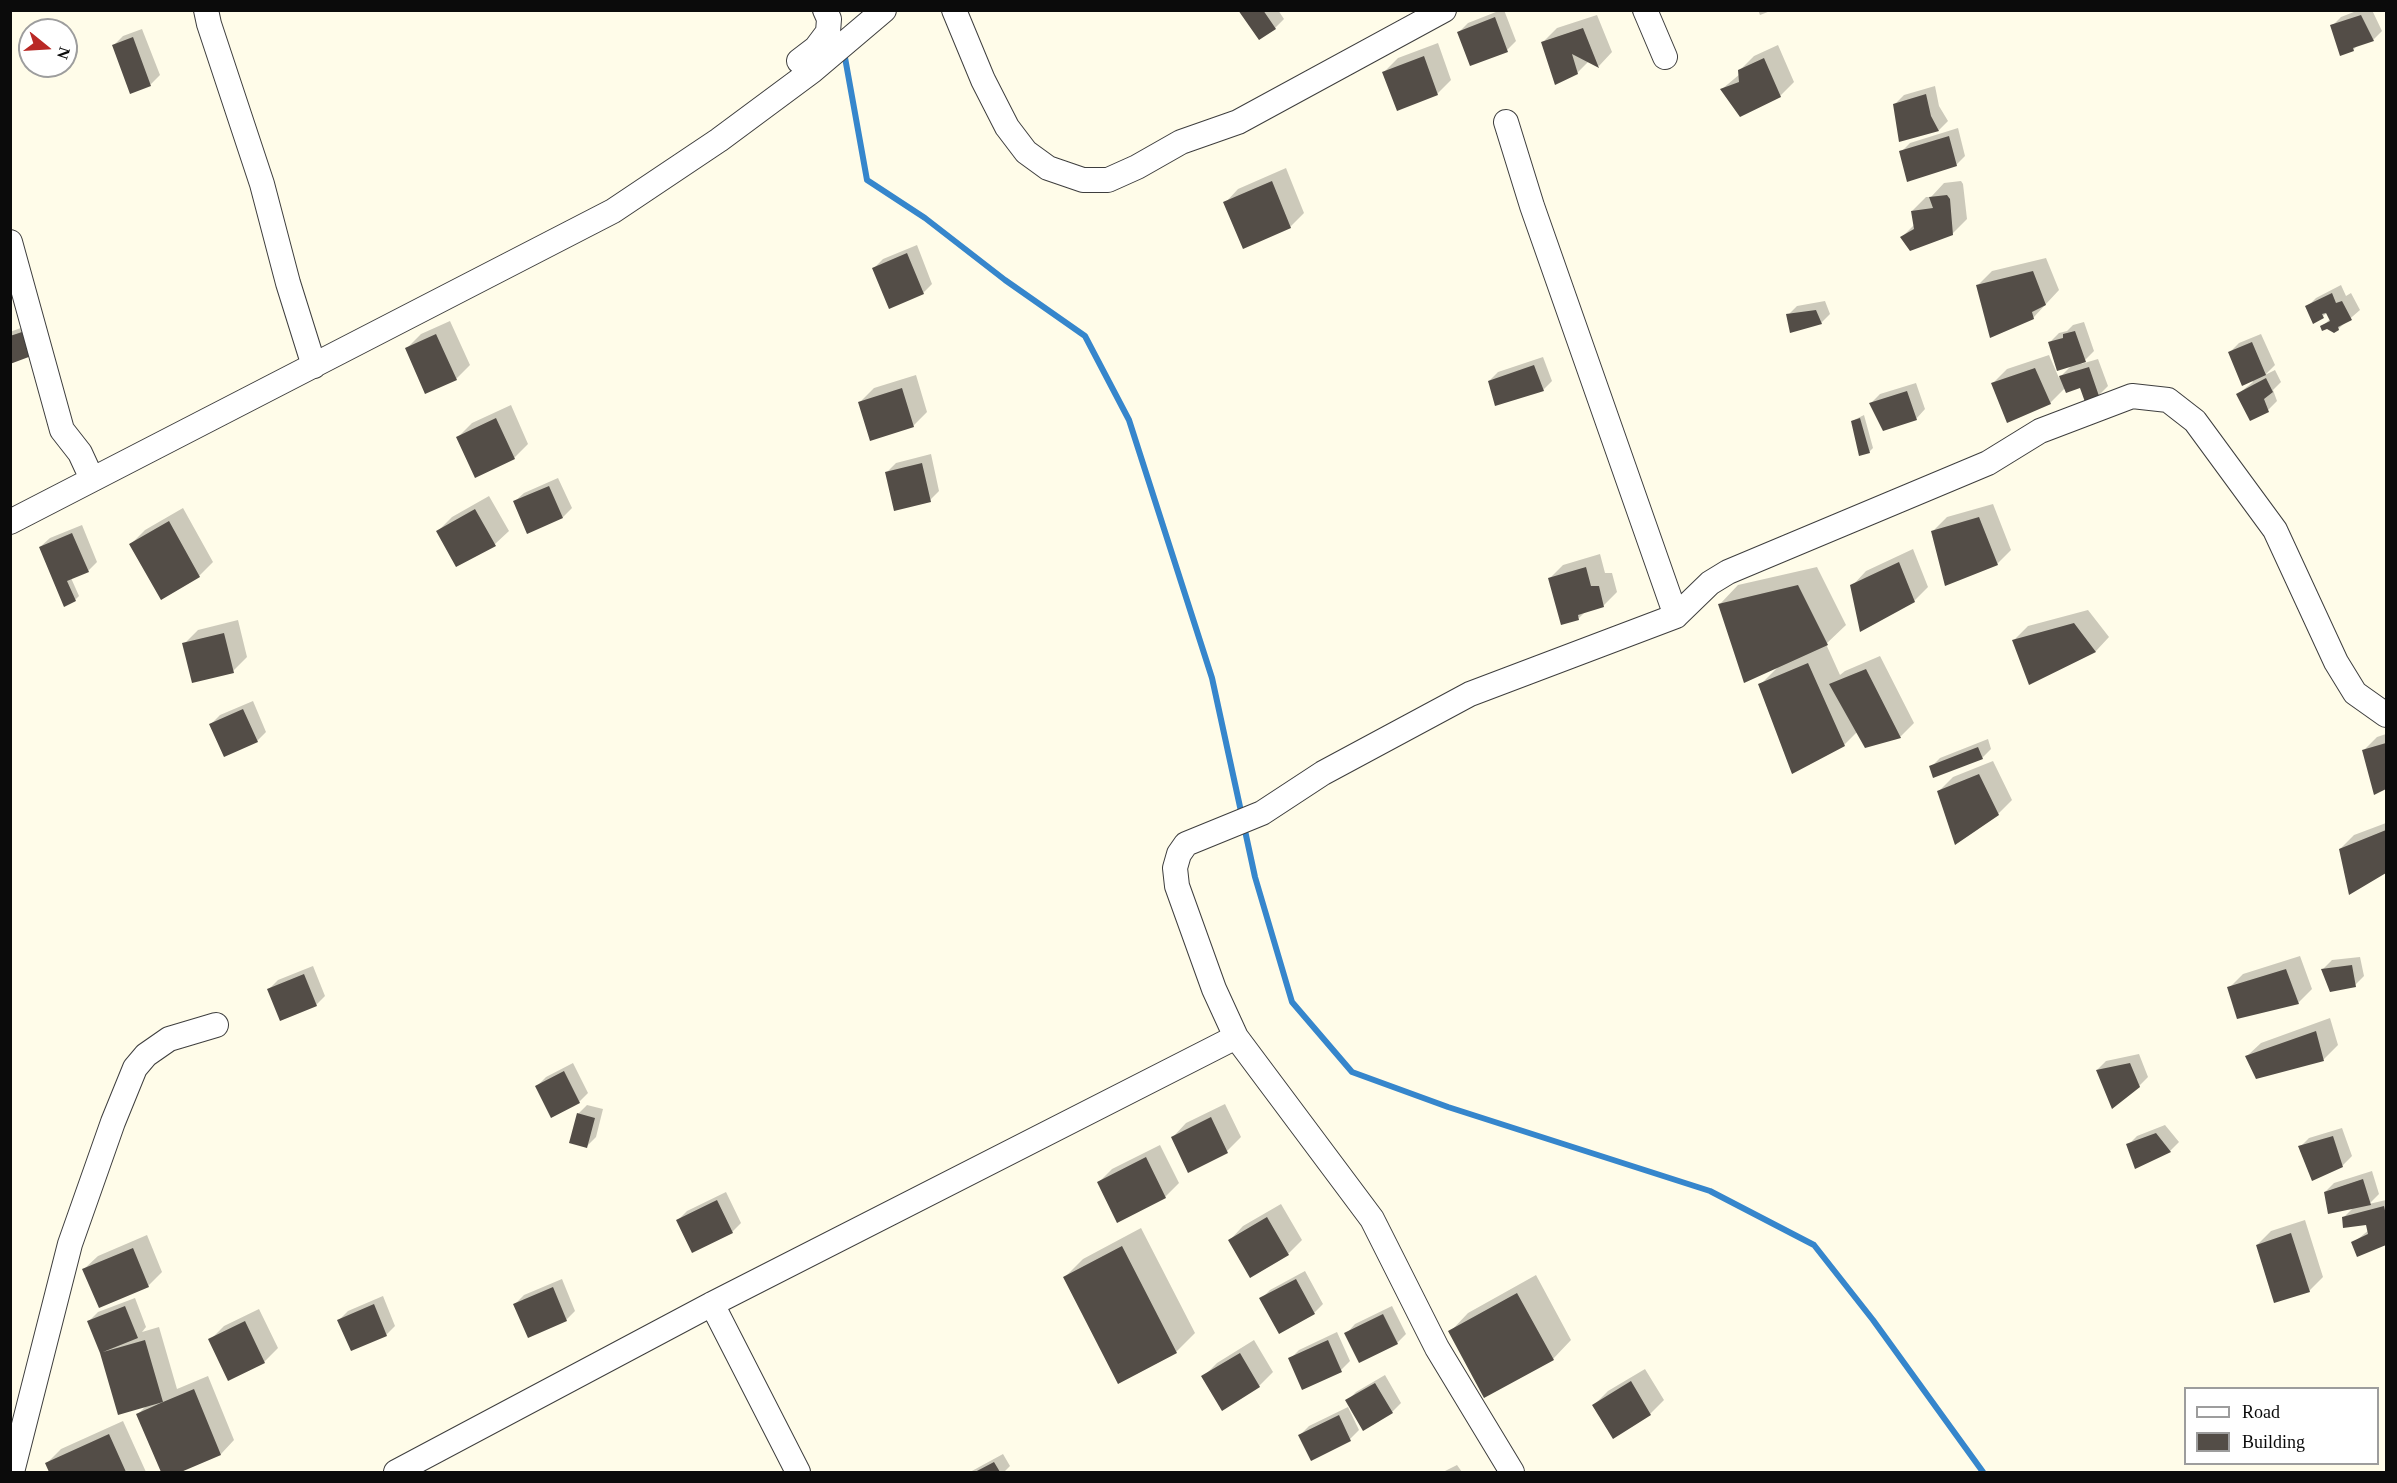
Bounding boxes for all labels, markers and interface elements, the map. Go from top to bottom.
north arrow [18,18,78,78]
text: N [54,45,74,61]
legend [2184,1387,2379,1465]
text: Road [2242,1402,2280,1422]
text: Building [2242,1432,2305,1452]

